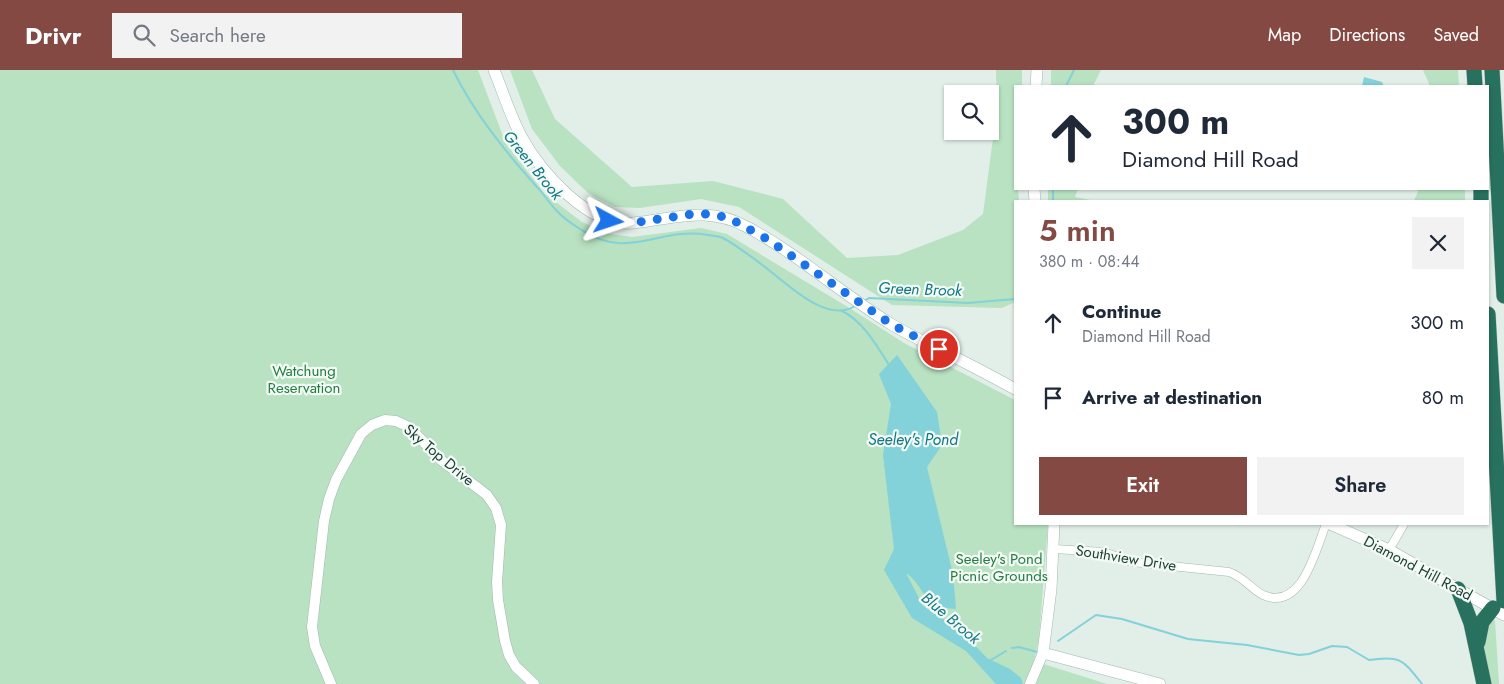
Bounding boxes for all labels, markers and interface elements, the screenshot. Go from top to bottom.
search box [112,13,462,58]
text: Drivr [25,18,82,53]
icon: search [130,21,158,49]
text: Search here [170,22,266,49]
text: Map [1268,22,1301,48]
text: Directions [1329,22,1405,48]
text: Saved [1433,22,1479,48]
map controls [944,85,999,140]
button: search [944,85,999,140]
text: 300 m [1122,97,1229,147]
icon: ahead [1039,105,1104,170]
water label: Green Brook [498,125,569,206]
text: Diamond Hill Road [1122,143,1299,175]
position arrow [582,194,634,246]
text: 5 min [1039,209,1116,252]
button: close [1412,217,1464,269]
text: 380 m · 08:44 [1039,250,1140,273]
water label: Green Brook [878,276,963,302]
text: Continue [1082,298,1161,325]
icon: ahead [1039,309,1067,337]
text: 300 m [1410,309,1464,336]
text: Diamond Hill Road [1082,325,1211,348]
pin [918,328,960,370]
icon: arrive [925,335,953,363]
park label: Watchung Reservation [268,360,340,399]
icon: arrive [1039,384,1067,412]
text: Arrive at destination [1082,384,1262,411]
text: 80 m [1422,384,1464,411]
street label: Sky Top Drive [399,419,479,491]
water label: Seeley's Pond [868,428,959,451]
button: Exit [1039,457,1247,515]
button: Share [1257,457,1464,515]
street label: Diamond Hill Road [1360,530,1476,606]
street label: Southview Drive [1074,539,1178,577]
park label: Seeley's Pond Picnic Grounds [950,548,1048,587]
water label: Blue Brook [917,586,986,650]

